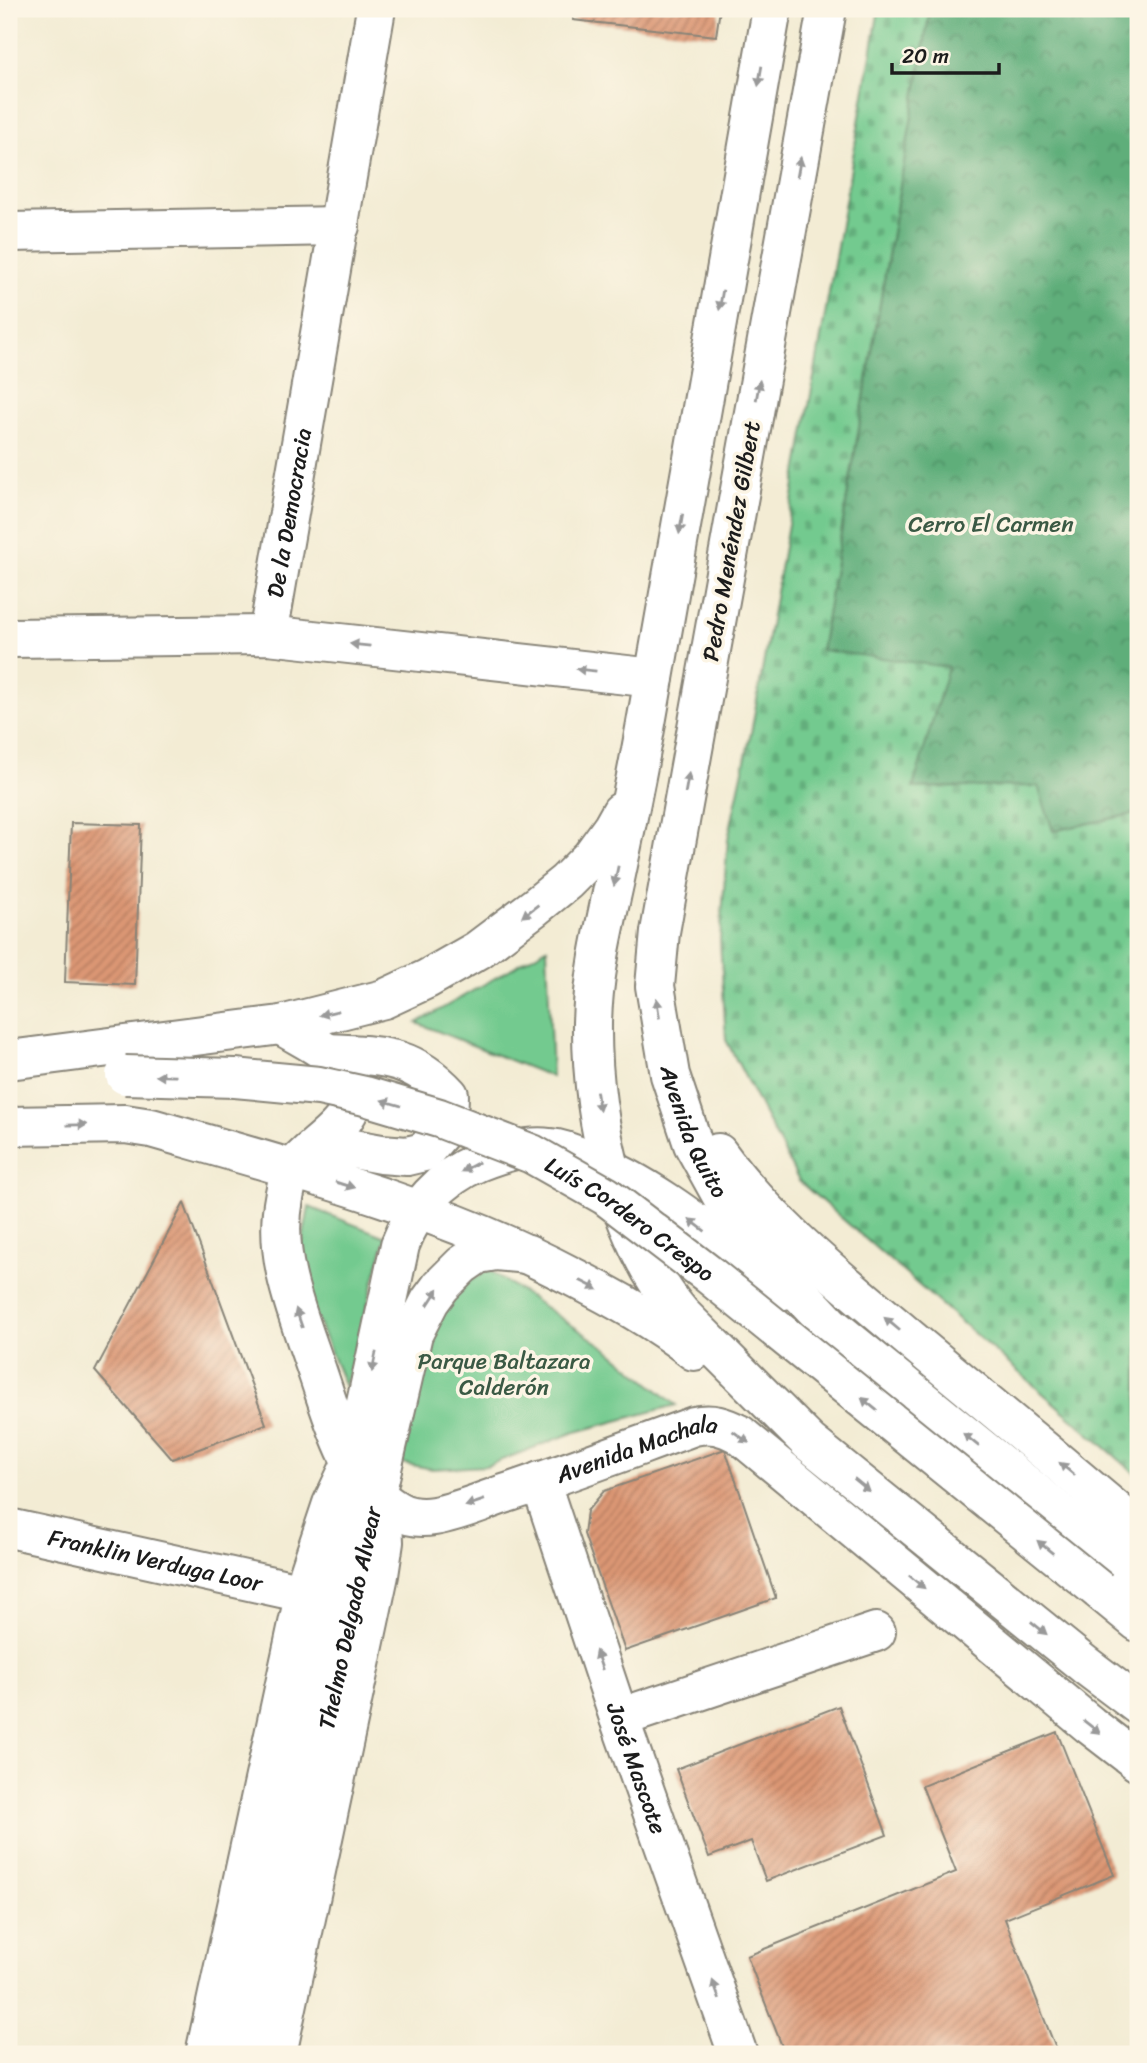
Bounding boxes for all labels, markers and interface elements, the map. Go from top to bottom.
scale bar [892,32,998,76]
text: 20 m [902,37,949,75]
one-way arrow [754,65,765,87]
one-way arrow [794,155,805,177]
one-way arrow [715,289,726,311]
one-way arrow [753,379,764,401]
street label: Pedro Menéndez Gilbert [690,418,773,664]
street label: De la Democracia [255,425,324,601]
park label: Cerro El Carmen [908,504,1074,545]
one-way arrow [675,513,686,535]
one-way arrow [349,640,371,651]
one-way arrow [575,665,597,676]
one-way arrow [682,772,693,794]
one-way arrow [610,865,621,887]
one-way arrow [521,904,539,918]
one-way arrow [652,996,663,1018]
one-way arrow [318,1008,340,1019]
street label: Avenida Quito [648,1062,739,1206]
one-way arrow [154,1070,176,1081]
one-way arrow [593,1090,604,1112]
one-way arrow [380,1098,401,1108]
one-way arrow [66,1119,88,1131]
street label: Luís Cordero Crespo [537,1145,724,1293]
one-way arrow [460,1161,480,1173]
one-way arrow [335,1180,356,1190]
one-way arrow [689,1218,707,1233]
one-way arrow [579,1279,599,1291]
one-way arrow [426,1288,439,1307]
one-way arrow [293,1308,304,1329]
one-way arrow [884,1316,902,1331]
park label: Parque Baltazara Calderón [417,1341,591,1408]
one-way arrow [368,1351,379,1373]
one-way arrow [860,1397,877,1412]
street label: Avenida Machala [550,1404,720,1496]
one-way arrow [732,1430,750,1444]
one-way arrow [963,1433,980,1448]
one-way arrow [1058,1461,1076,1477]
one-way arrow [853,1477,871,1491]
one-way arrow [464,1498,485,1509]
street label: Thelmo Delgado Alvear [306,1501,394,1734]
street label: Franklin Verduga Loor [44,1517,268,1605]
one-way arrow [1037,1540,1055,1555]
one-way arrow [908,1574,925,1589]
one-way arrow [1030,1620,1047,1635]
one-way arrow [593,1649,604,1670]
street label: José Mascote [594,1696,679,1840]
one-way arrow [1083,1719,1101,1734]
one-way arrow [710,1979,721,2000]

